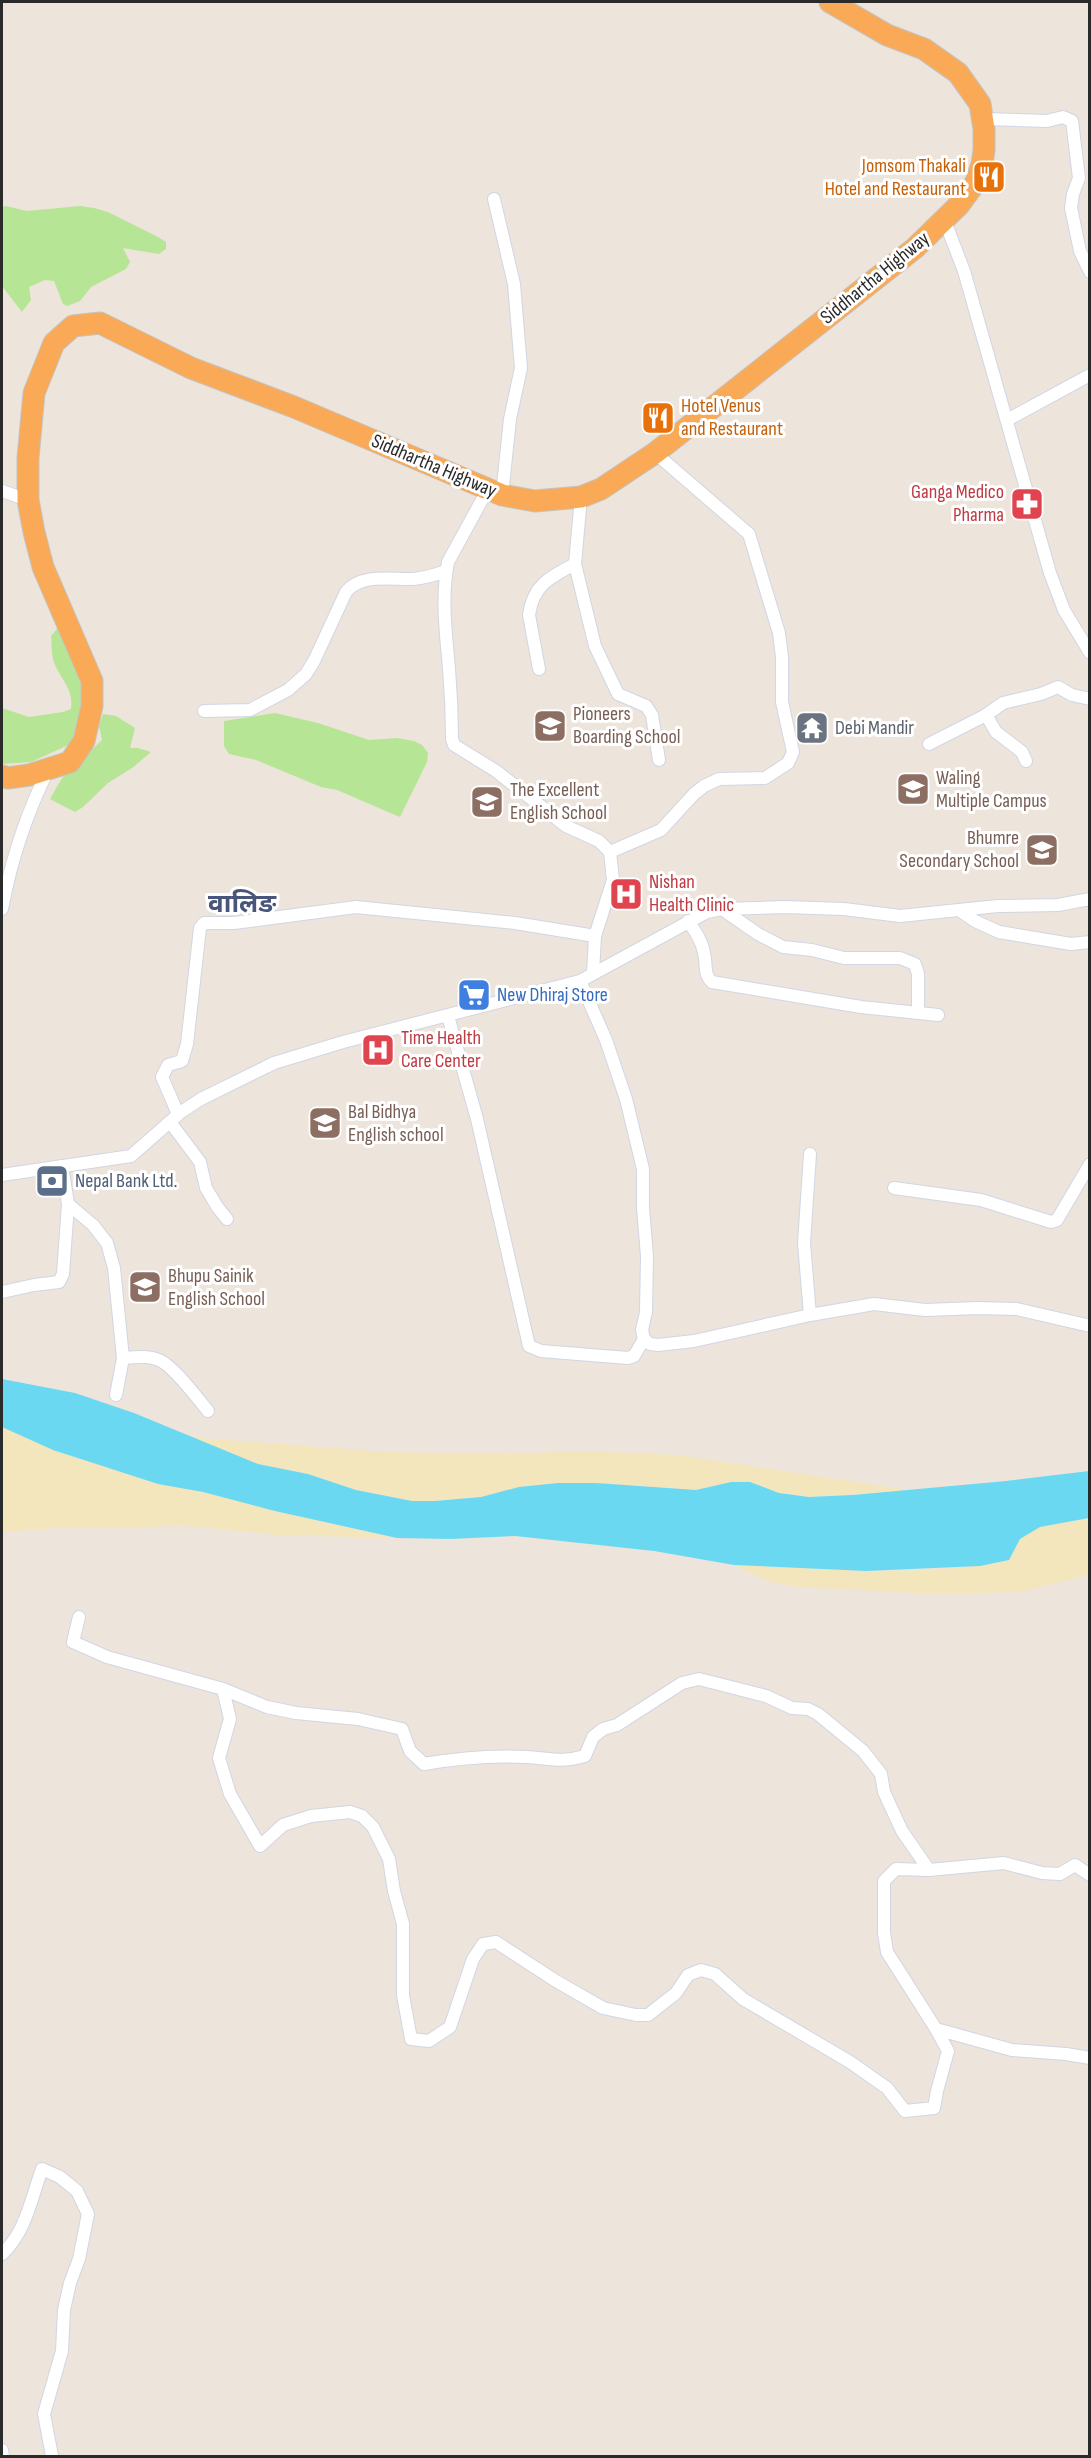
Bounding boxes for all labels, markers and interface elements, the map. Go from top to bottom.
place label: Jomsom Thakali Hotel and Restaurant [825,154,966,201]
restaurant icon: Jomsom Thakali Hotel and Restaurant [971,159,1007,195]
street label: Siddhartha Highway [816,227,935,329]
place label: Hotel Venus and Restaurant [681,394,783,441]
restaurant icon: Hotel Venus and Restaurant [640,400,676,436]
street label: Siddhartha Highway [368,429,500,503]
place label: Ganga Medico Pharma [911,480,1004,527]
pharmacy icon: Ganga Medico Pharma [1009,486,1045,522]
place label: Pioneers Boarding School [573,702,681,749]
school or university icon: Pioneers Boarding School [532,708,568,744]
temple icon: Debi Mandir [794,710,830,746]
place label: Debi Mandir [835,716,914,740]
place label: Waling Multiple Campus [936,766,1047,813]
school or university icon: Waling Multiple Campus [895,771,931,807]
place label: The Excellent English School [510,778,607,825]
school or university icon: The Excellent English School [469,784,505,820]
place label: Bhumre Secondary School [899,826,1019,873]
school or university icon: Bhumre Secondary School [1024,832,1060,868]
place label: Nishan Health Clinic [649,870,734,917]
hospital icon: Nishan Health Clinic [608,876,644,912]
district label: वालिङ [208,889,277,920]
supermarket icon: New Dhiraj Store [456,977,492,1013]
place label: New Dhiraj Store [497,983,608,1007]
place label: Time Health Care Center [401,1026,481,1073]
hospital icon: Time Health Care Center [360,1032,396,1068]
place label: Bal Bidhya English school [348,1100,444,1147]
school or university icon: Bal Bidhya English school [307,1105,343,1141]
bank icon: Nepal Bank Ltd. [34,1163,70,1199]
place label: Nepal Bank Ltd. [75,1169,177,1193]
place label: Bhupu Sainik English School [168,1264,265,1311]
school or university icon: Bhupu Sainik English School [127,1269,163,1305]

